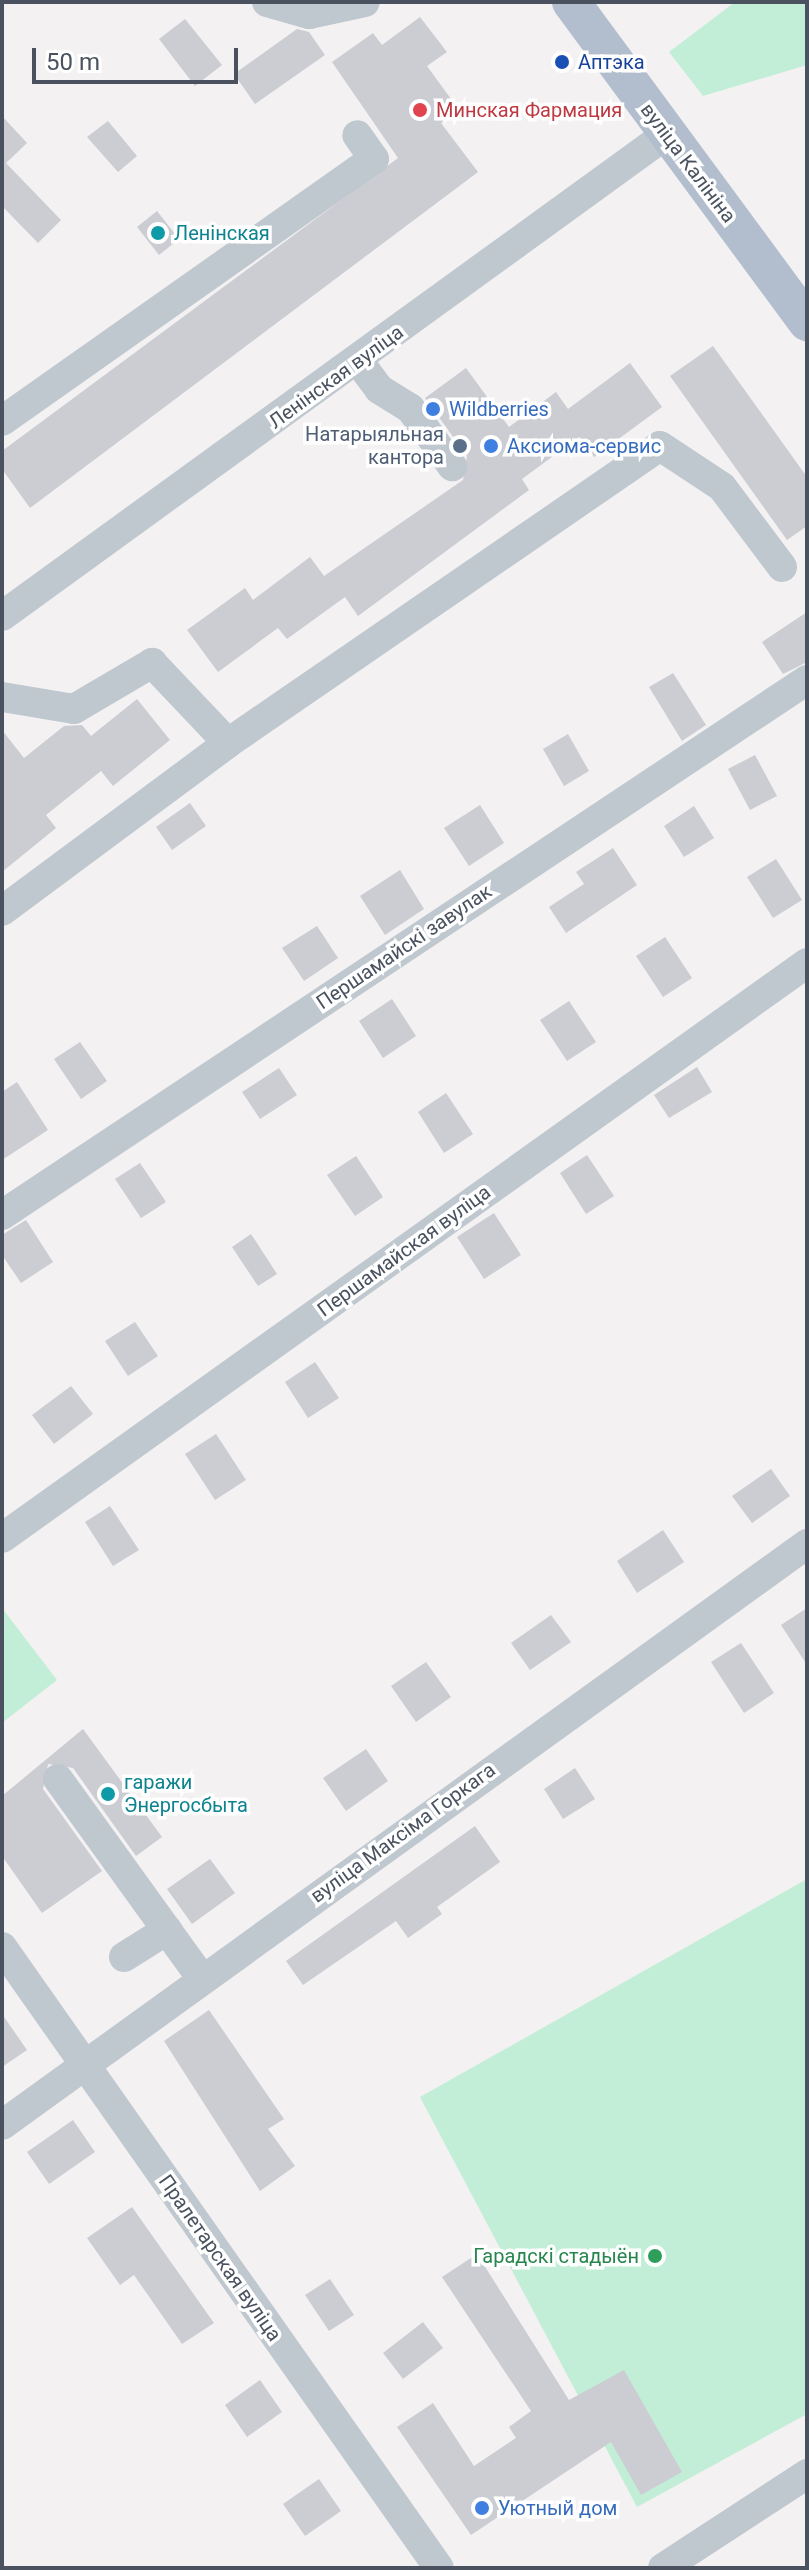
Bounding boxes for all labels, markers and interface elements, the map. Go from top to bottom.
scale bar [36,32,242,82]
text: 50 m [46,48,100,76]
place label: Аптэка [578,50,645,74]
marker: Аптэка [553,53,571,71]
place label: Минская Фармация [436,98,622,122]
street label: вуліца Калініна [635,98,741,228]
marker: Минская Фармация [411,101,429,119]
place label: Ленінская [174,221,270,245]
marker: Ленінская [149,224,167,242]
street label: Ленінская вуліца [264,320,408,434]
place label: Wildberries [449,397,549,421]
marker: Wildberries [424,400,442,418]
place label: Натарыяльная кантора [305,422,444,469]
place label: Аксиома-сервис [507,434,661,458]
marker: Натарыяльная кантора [451,437,469,455]
marker: Аксиома-сервис [482,437,500,455]
street label: Першамайскі завулак [312,879,496,1015]
street label: Першамайская вуліца [313,1180,495,1322]
street label: вуліца Максіма Горкага [306,1758,500,1908]
place label: гаражи Энергосбыта [124,1770,248,1817]
marker: гаражи Энергосбыта [99,1785,117,1803]
street label: Пралетарская вуліца [153,2170,287,2346]
place label: Гарадскі стадыён [473,2244,639,2268]
marker: Гарадскі стадыён [646,2247,664,2265]
place label: Уютный дом [498,2496,617,2520]
marker: Уютный дом [473,2499,491,2517]

